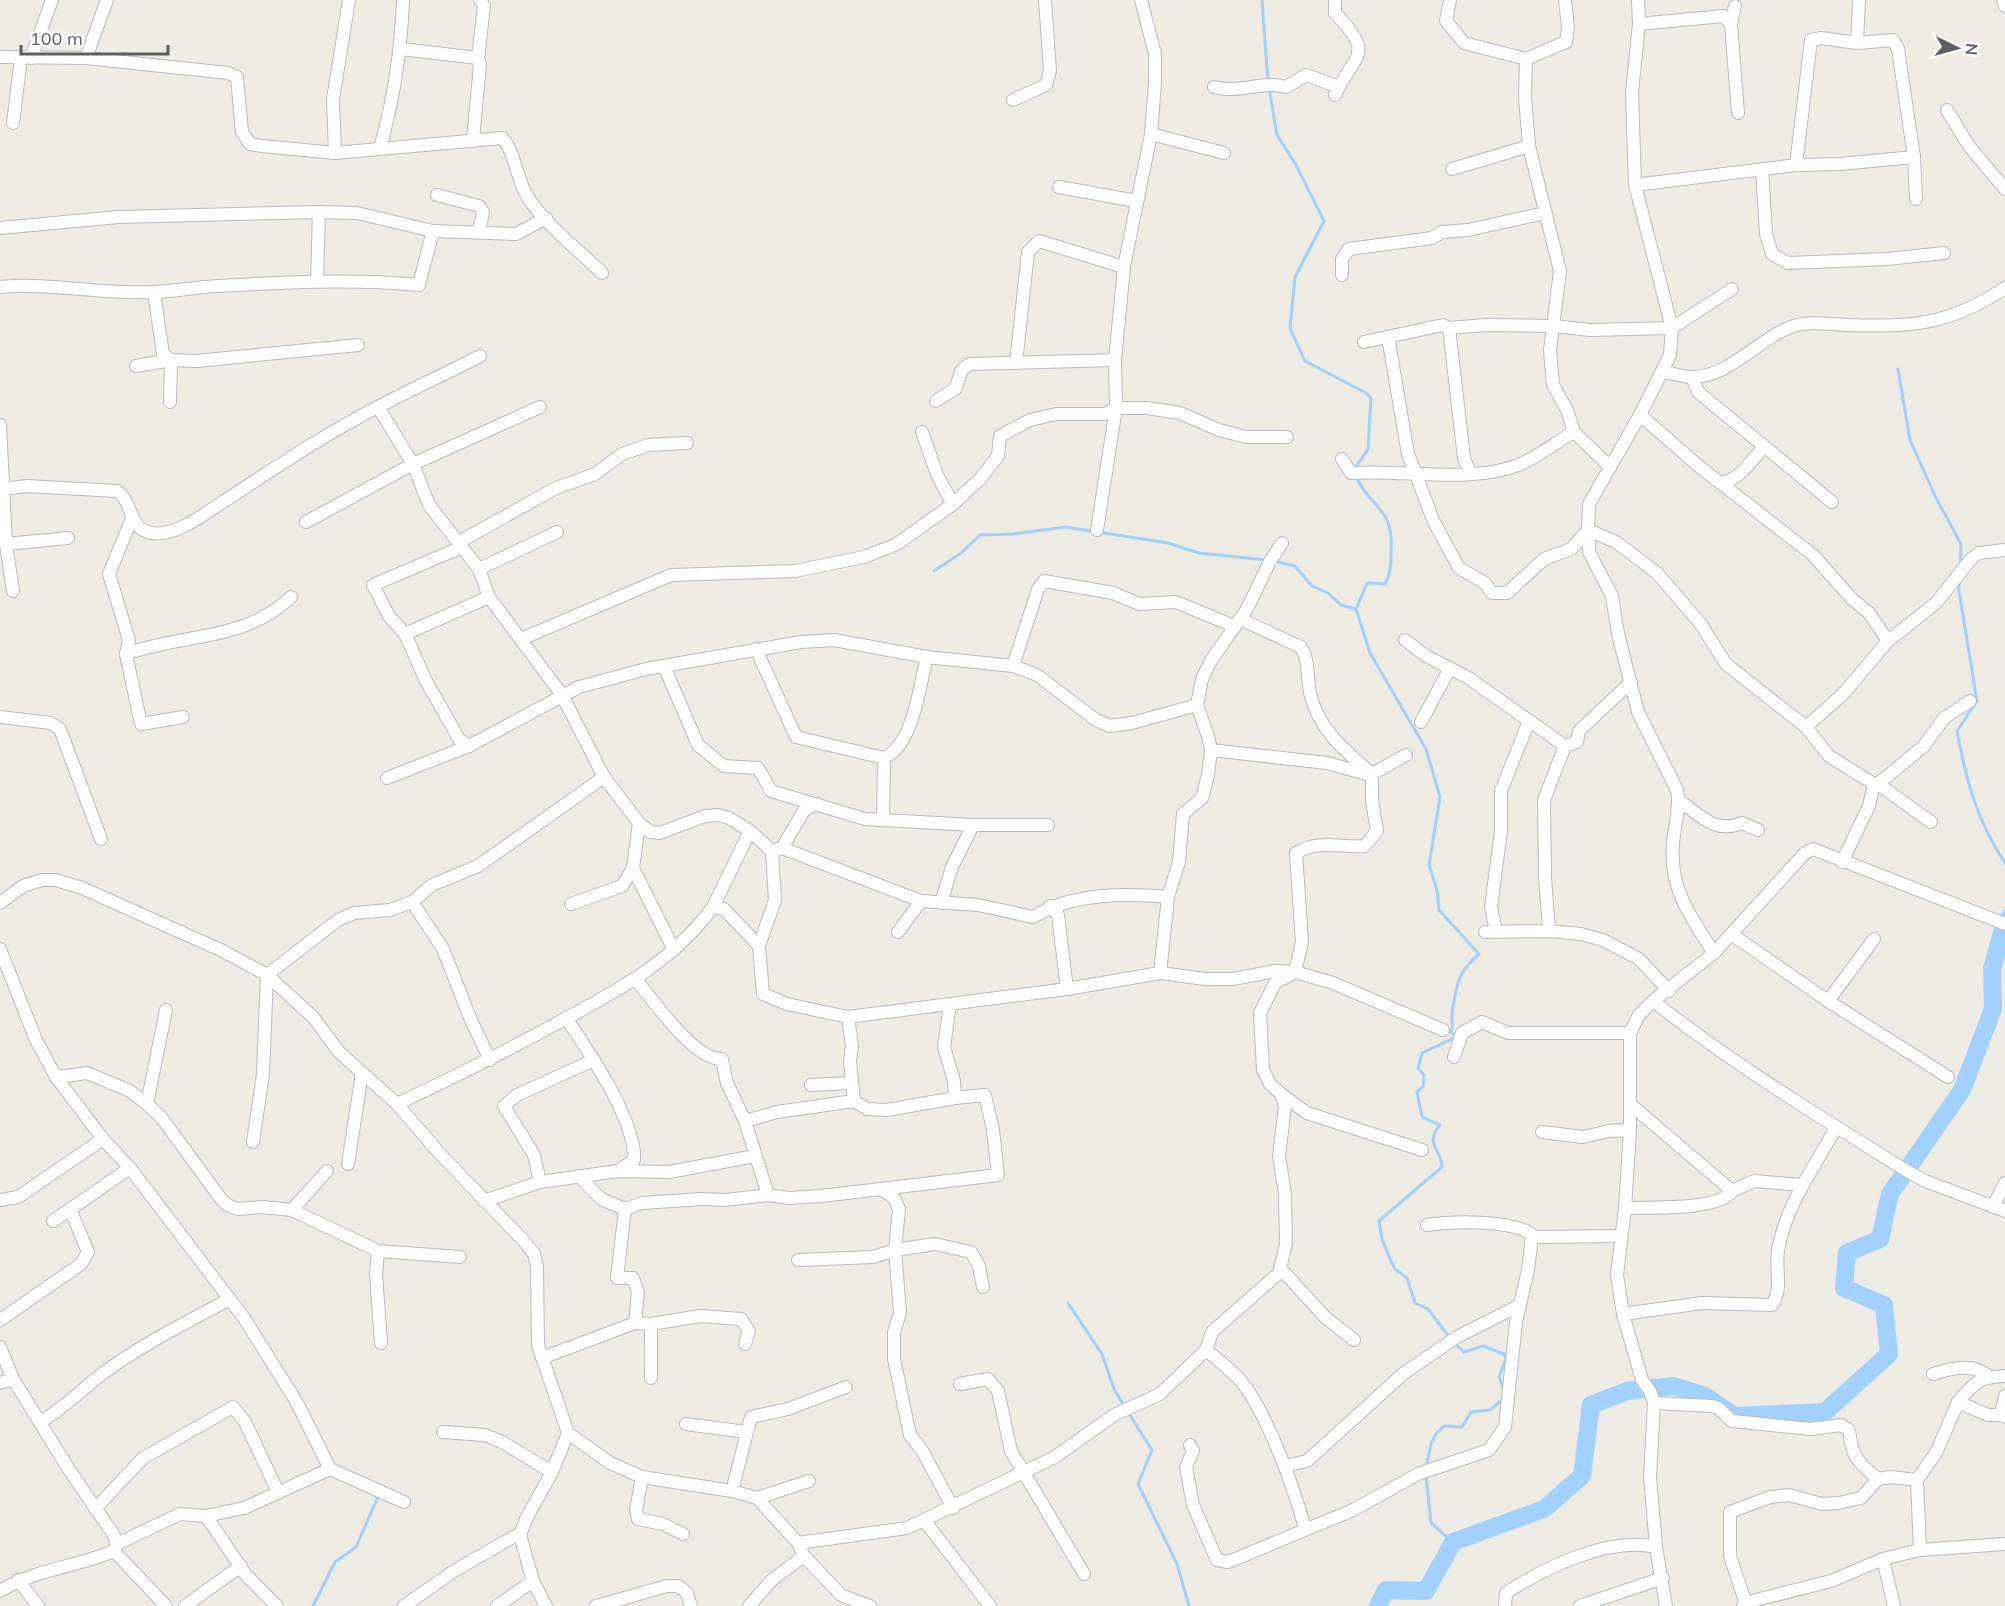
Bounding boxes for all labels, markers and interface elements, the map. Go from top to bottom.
scale bar [21,18,168,56]
north arrow [1927,18,1987,78]
text: 100 m [30,27,83,50]
text: N [1961,42,1982,56]

